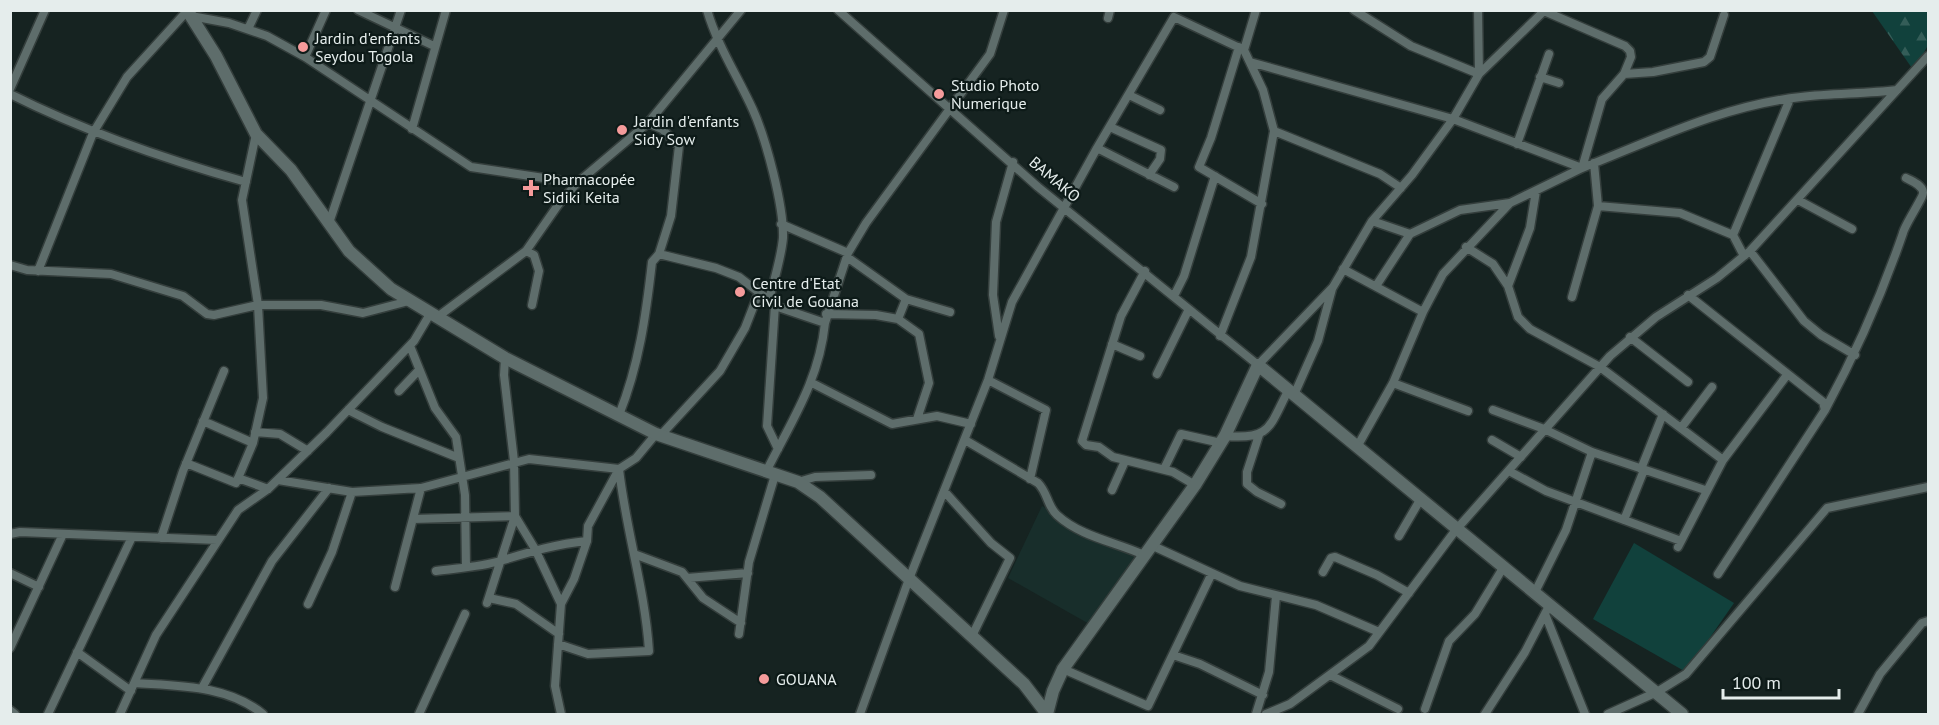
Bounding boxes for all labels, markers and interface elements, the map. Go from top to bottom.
place label: Jardin d'enfants Seydou Togola [314,28,421,66]
marker: Jardin d'enfants Seydou Togola [296,40,310,54]
place label: Studio Photo Numerique [951,75,1039,113]
marker: Studio Photo Numerique [932,87,946,101]
place label: Jardin d'enfants Sidy Sow [633,111,740,149]
marker: Jardin d'enfants Sidy Sow [615,123,629,137]
street label: BAMAKO [1025,152,1085,206]
place label: Pharmacopée Sidiki Keita [543,169,635,207]
marker: Pharmacopée Sidiki Keita [524,181,538,195]
place label: Centre d'Etat Civil de Gouana [752,273,859,311]
marker: Centre d'Etat Civil de Gouana [733,285,747,299]
scale bar [1723,662,1838,700]
place label: GOUANA [776,669,837,689]
text: 100 m [1732,671,1781,694]
marker: GOUANA [757,672,771,686]

